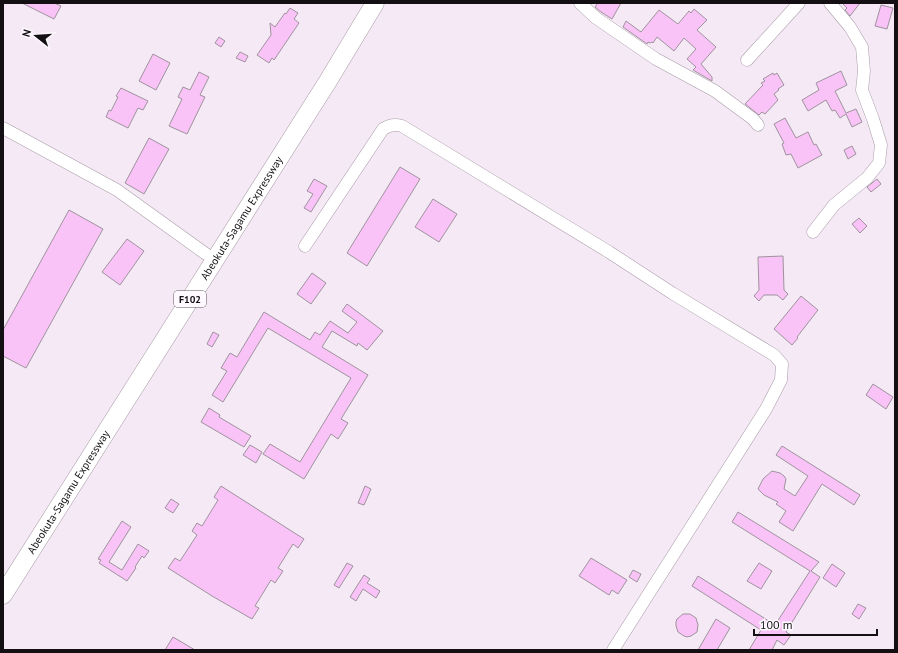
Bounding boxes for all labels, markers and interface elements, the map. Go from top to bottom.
north arrow [16,16,56,56]
text: N [19,28,34,39]
street label: Abeokuta-Sagamu Expressway [197,153,286,282]
road number: F102 [174,291,206,307]
street label: Abeokuta-Sagamu Expressway [24,427,113,556]
scale bar [754,611,877,637]
text: 100 m [760,617,793,632]

